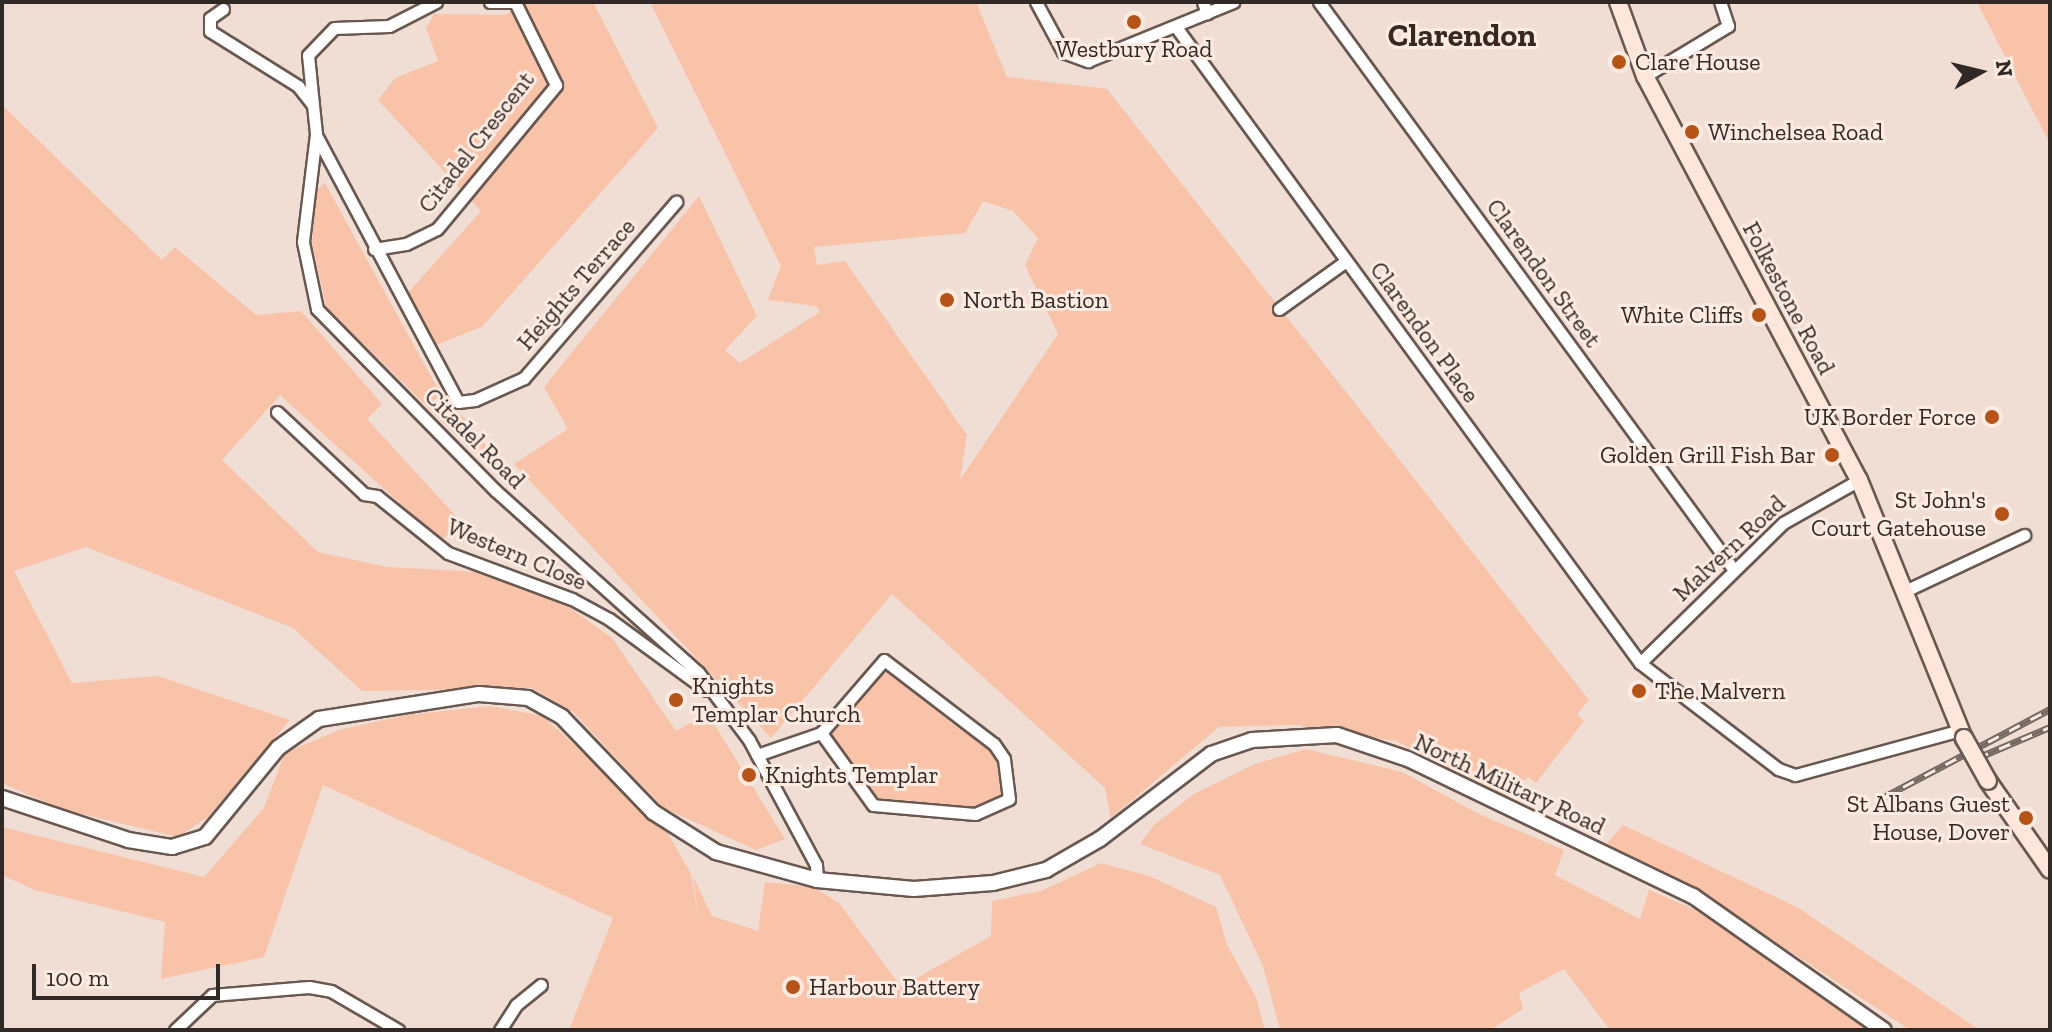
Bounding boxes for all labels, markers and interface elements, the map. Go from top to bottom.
marker: Westbury Road [1125,13,1143,31]
district label: Clarendon [1388,16,1536,54]
north arrow [1940,32,2020,112]
place label: Westbury Road [1055,35,1213,63]
place label: Clare House [1635,48,1760,76]
marker: Clare House [1610,53,1628,71]
text: N [1990,58,2019,79]
street label: Citadel Crescent [412,66,540,218]
place label: Winchelsea Road [1708,118,1883,146]
marker: Winchelsea Road [1683,123,1701,141]
street label: Clarendon Street [1480,193,1608,353]
street label: Heights Terrace [511,212,641,356]
street label: Folkestone Road [1737,217,1841,379]
street label: Clarendon Place [1364,256,1486,408]
place label: North Bastion [963,286,1109,314]
marker: North Bastion [938,291,956,309]
place label: White Cliffs [1621,301,1743,329]
marker: White Cliffs [1750,306,1768,324]
street label: Citadel Road [419,382,531,494]
place label: UK Border Force [1803,403,1976,431]
marker: UK Border Force [1983,408,2001,426]
place label: Golden Grill Fish Bar [1600,441,1816,469]
marker: Golden Grill Fish Bar [1823,446,1841,464]
place label: St John's Court Gatehouse [1811,486,1986,542]
street label: Malvern Road [1667,489,1791,607]
marker: St John's Court Gatehouse [1993,505,2011,523]
street label: Western Close [443,512,591,596]
place label: Knights Templar Church [692,672,861,728]
place label: The Malvern [1655,677,1786,705]
marker: The Malvern [1630,682,1648,700]
marker: Knights Templar Church [667,691,685,709]
street label: North Military Road [1410,727,1610,841]
place label: Knights Templar [765,761,939,789]
marker: Knights Templar [740,766,758,784]
place label: St Albans Guest House, Dover [1846,790,2010,846]
marker: St Albans Guest House, Dover [2017,809,2035,827]
scale bar [36,948,224,998]
text: 100 m [46,963,109,992]
place label: Harbour Battery [809,973,980,1001]
marker: Harbour Battery [784,978,802,996]

